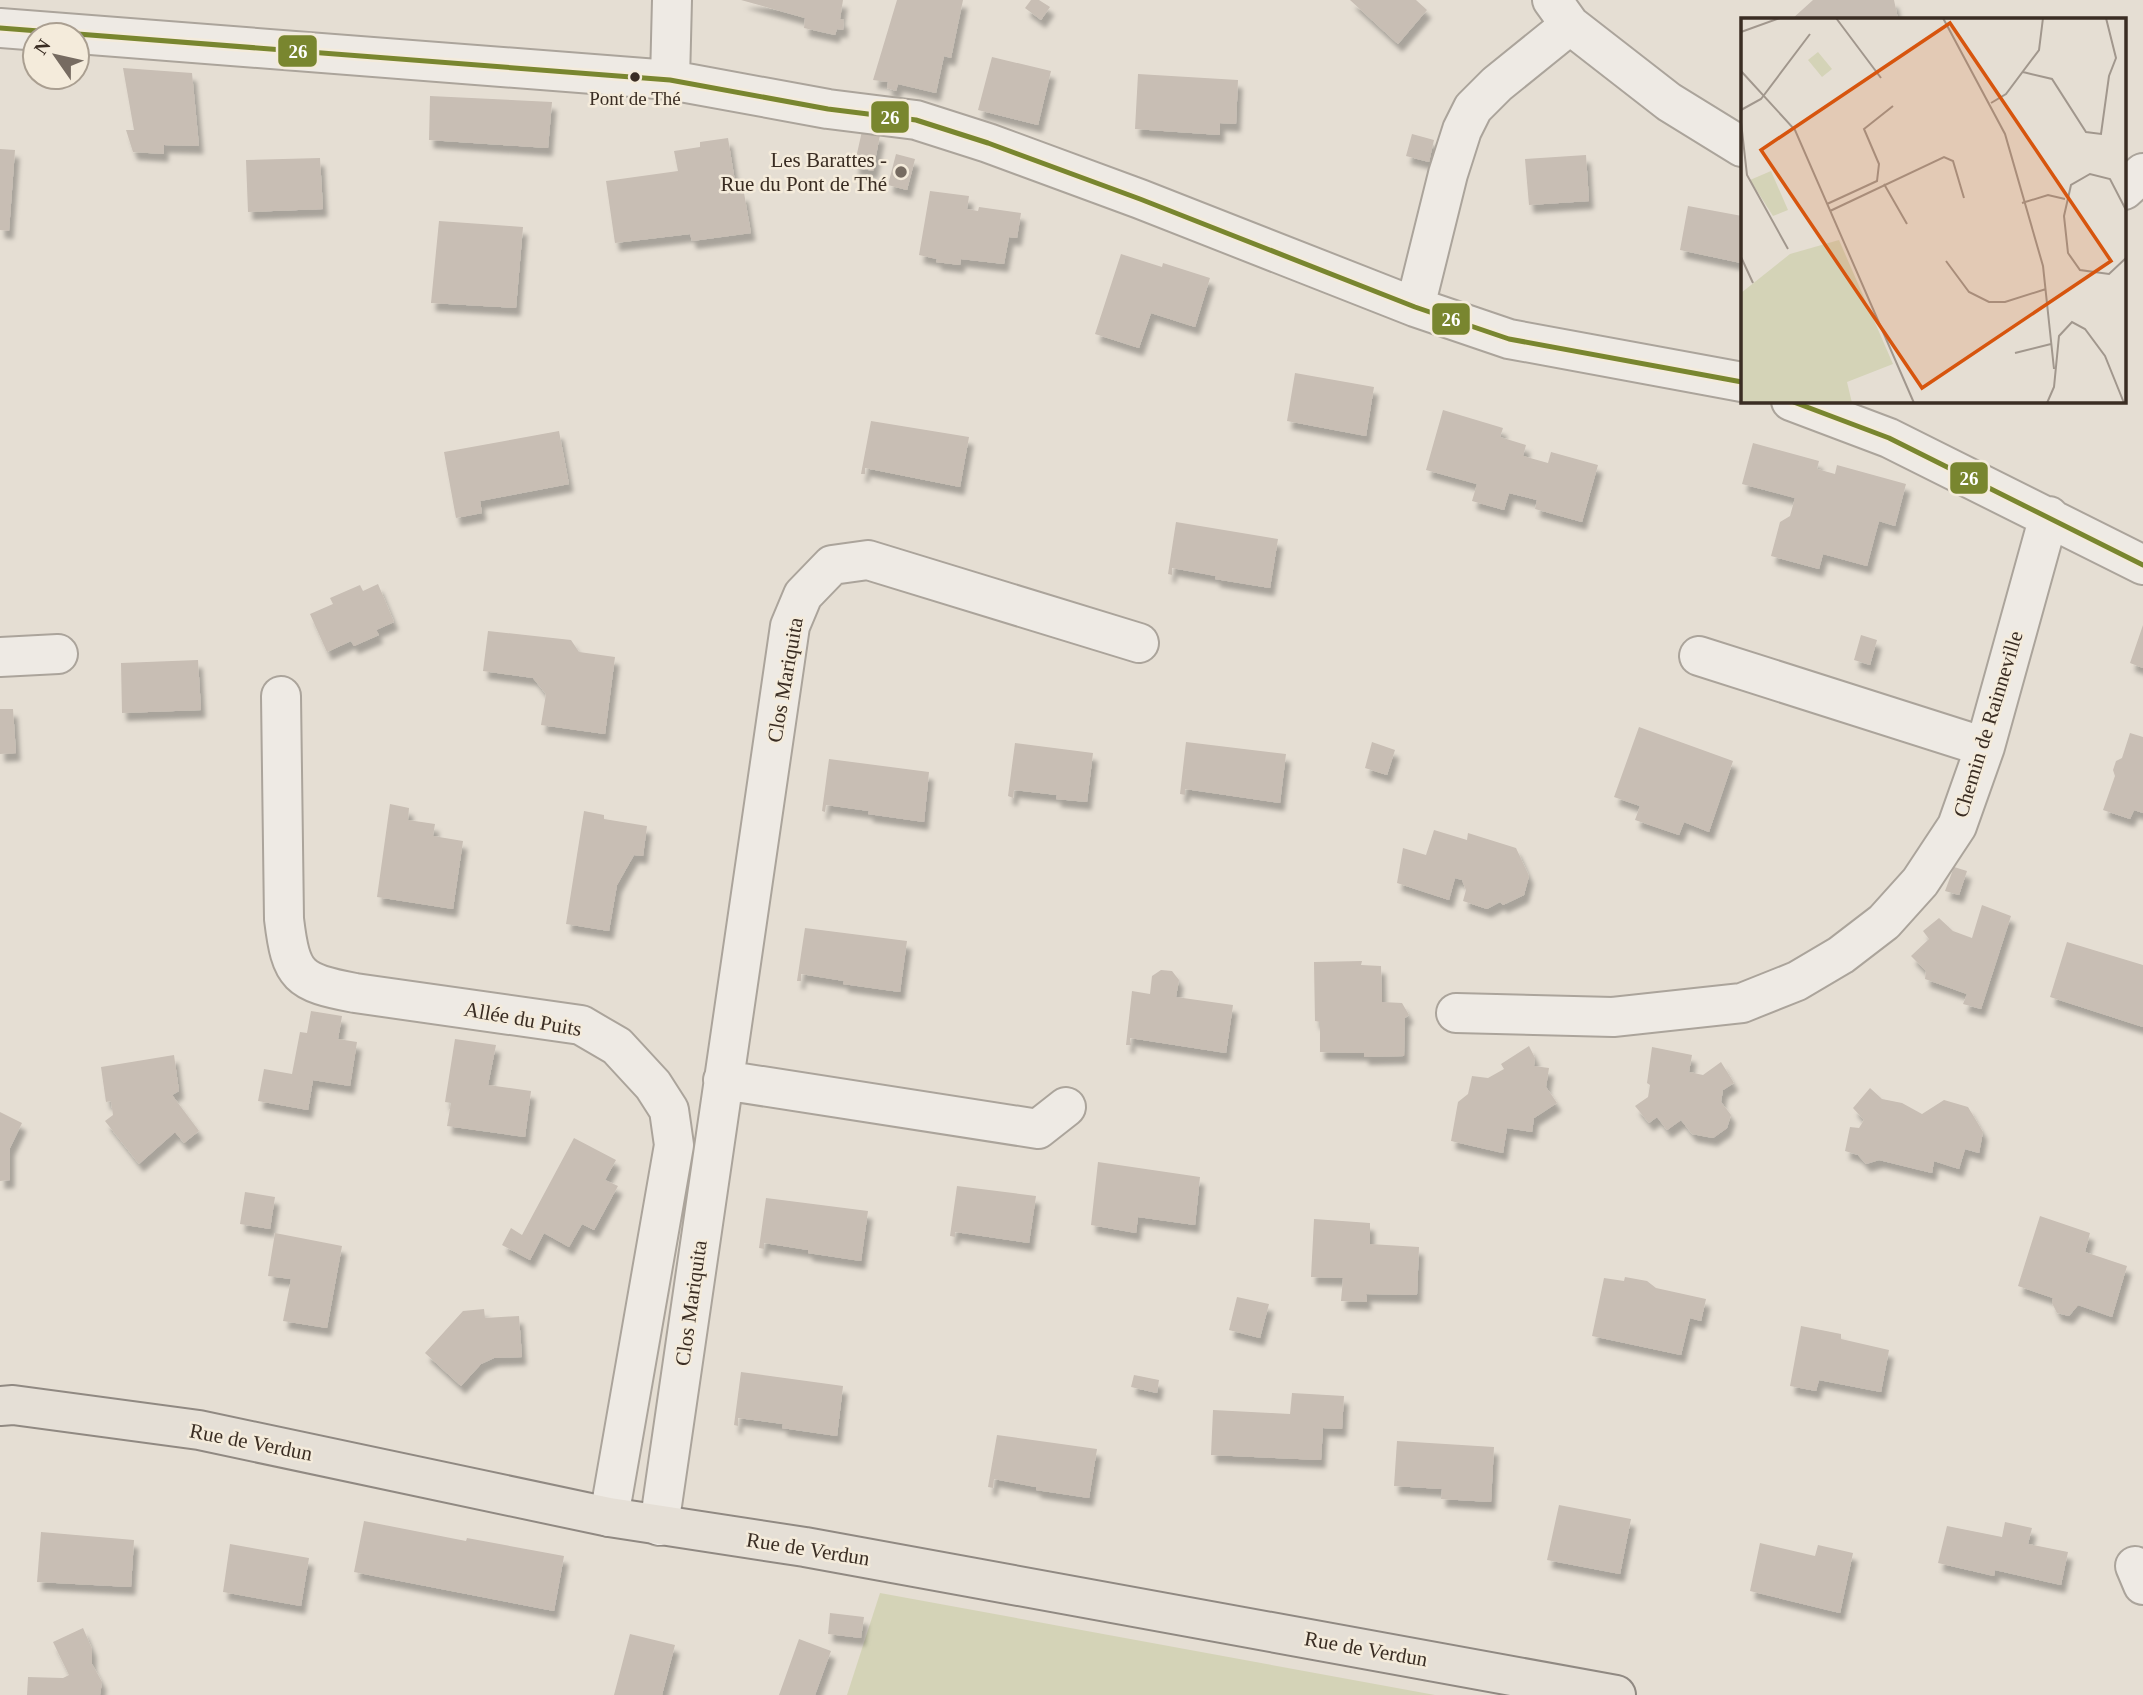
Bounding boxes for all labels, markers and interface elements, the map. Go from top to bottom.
inset map [1741,18,2126,402]
north arrow [21,21,91,91]
line badge: 26 [277,34,318,68]
text: N [30,35,55,58]
text: 26 [289,41,308,62]
marker: Pont de Thé [628,70,642,84]
place label: Pont de Thé [589,88,681,109]
line badge: 26 [870,100,910,134]
text: 26 [881,107,900,128]
place label: Les Barattes - Rue du Pont de Thé [721,148,887,196]
marker: Les Barattes - Rue du Pont de Thé [893,164,909,180]
line badge: 26 [1431,302,1471,336]
text: 26 [1442,309,1461,330]
line badge: 26 [1949,461,1989,495]
text: 26 [1960,468,1979,489]
street label: Clos Mariquita [762,615,808,744]
street label: Chemin de Rainneville [1948,628,2028,820]
street label: Allée du Puits [462,997,584,1041]
street label: Clos Mariquita [670,1238,712,1367]
street label: Rue de Verdun [188,1418,315,1466]
street label: Rue de Verdun [745,1527,872,1571]
street label: Rue de Verdun [1303,1626,1430,1672]

